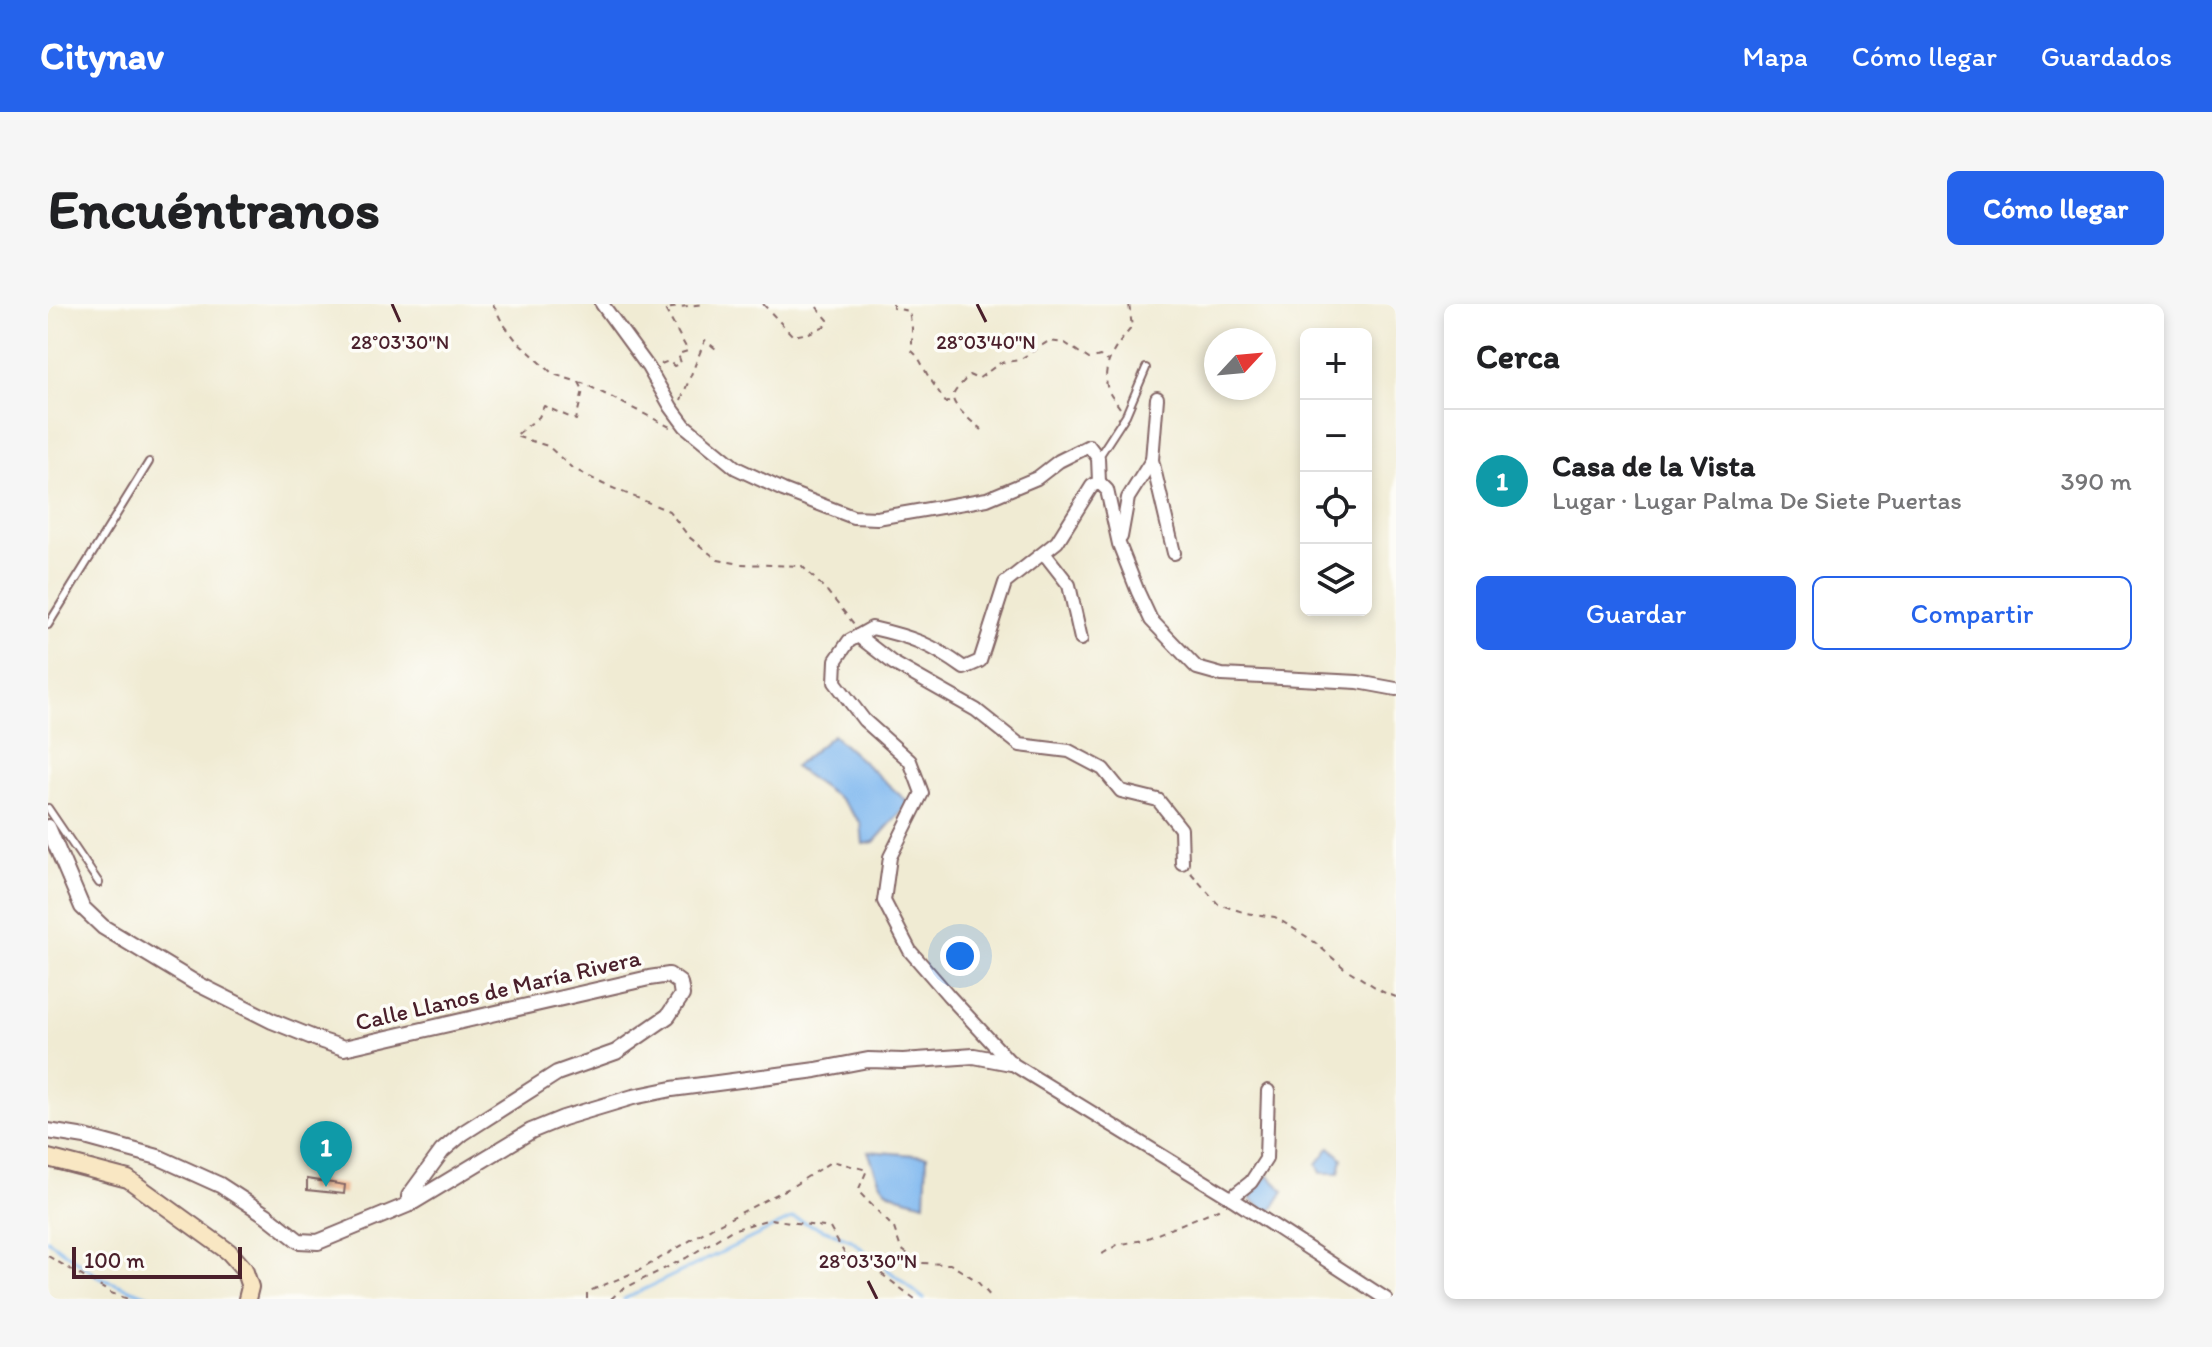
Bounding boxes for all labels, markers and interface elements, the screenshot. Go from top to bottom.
text: Citynav [40,33,164,79]
text: Mapa [1743,39,1808,73]
text: Cómo llegar [1852,39,1997,73]
text: Guardados [2041,39,2172,73]
button: Cómo llegar [1947,171,2164,245]
text: Encuéntranos [48,175,380,242]
north arrow [1204,328,1276,400]
map controls [1300,328,1372,616]
button: + [1300,328,1372,400]
text: 28°03'30"N [351,330,449,354]
text: 28°03'40"N [936,330,1036,354]
text: Cerca [1476,336,1560,377]
button: − [1300,400,1372,472]
text: Casa de la Vista [1552,447,1755,484]
text: 1 [1496,465,1508,497]
text: 390 m [2060,465,2132,497]
button: locate [1300,472,1372,544]
text: Lugar · Lugar Palma De Siete Puertas [1552,484,1962,516]
button: layers [1300,544,1372,616]
button: Guardar [1476,576,1796,650]
button: Compartir [1812,576,2132,650]
your location [940,936,980,976]
street label: Calle Llanos de María Rivera [352,942,644,1036]
pin: 1 [300,1121,352,1187]
scale bar [72,1243,242,1279]
text: 100 m [84,1247,145,1274]
text: 28°03'30"N [819,1249,917,1273]

